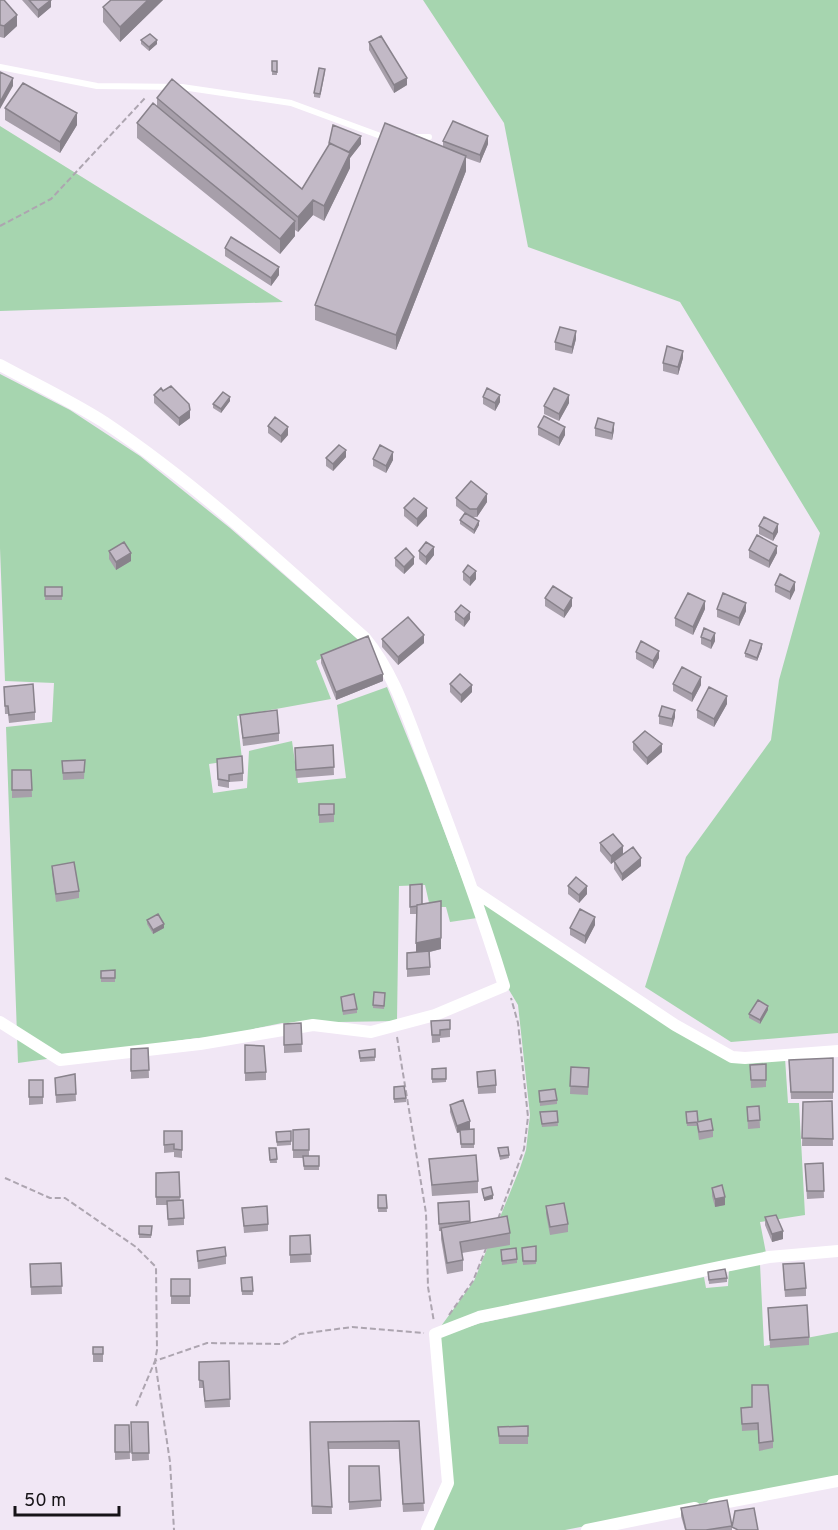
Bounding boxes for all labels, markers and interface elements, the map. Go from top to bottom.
scale bar [15,1479,118,1517]
text: 50 m [24,1490,66,1513]

